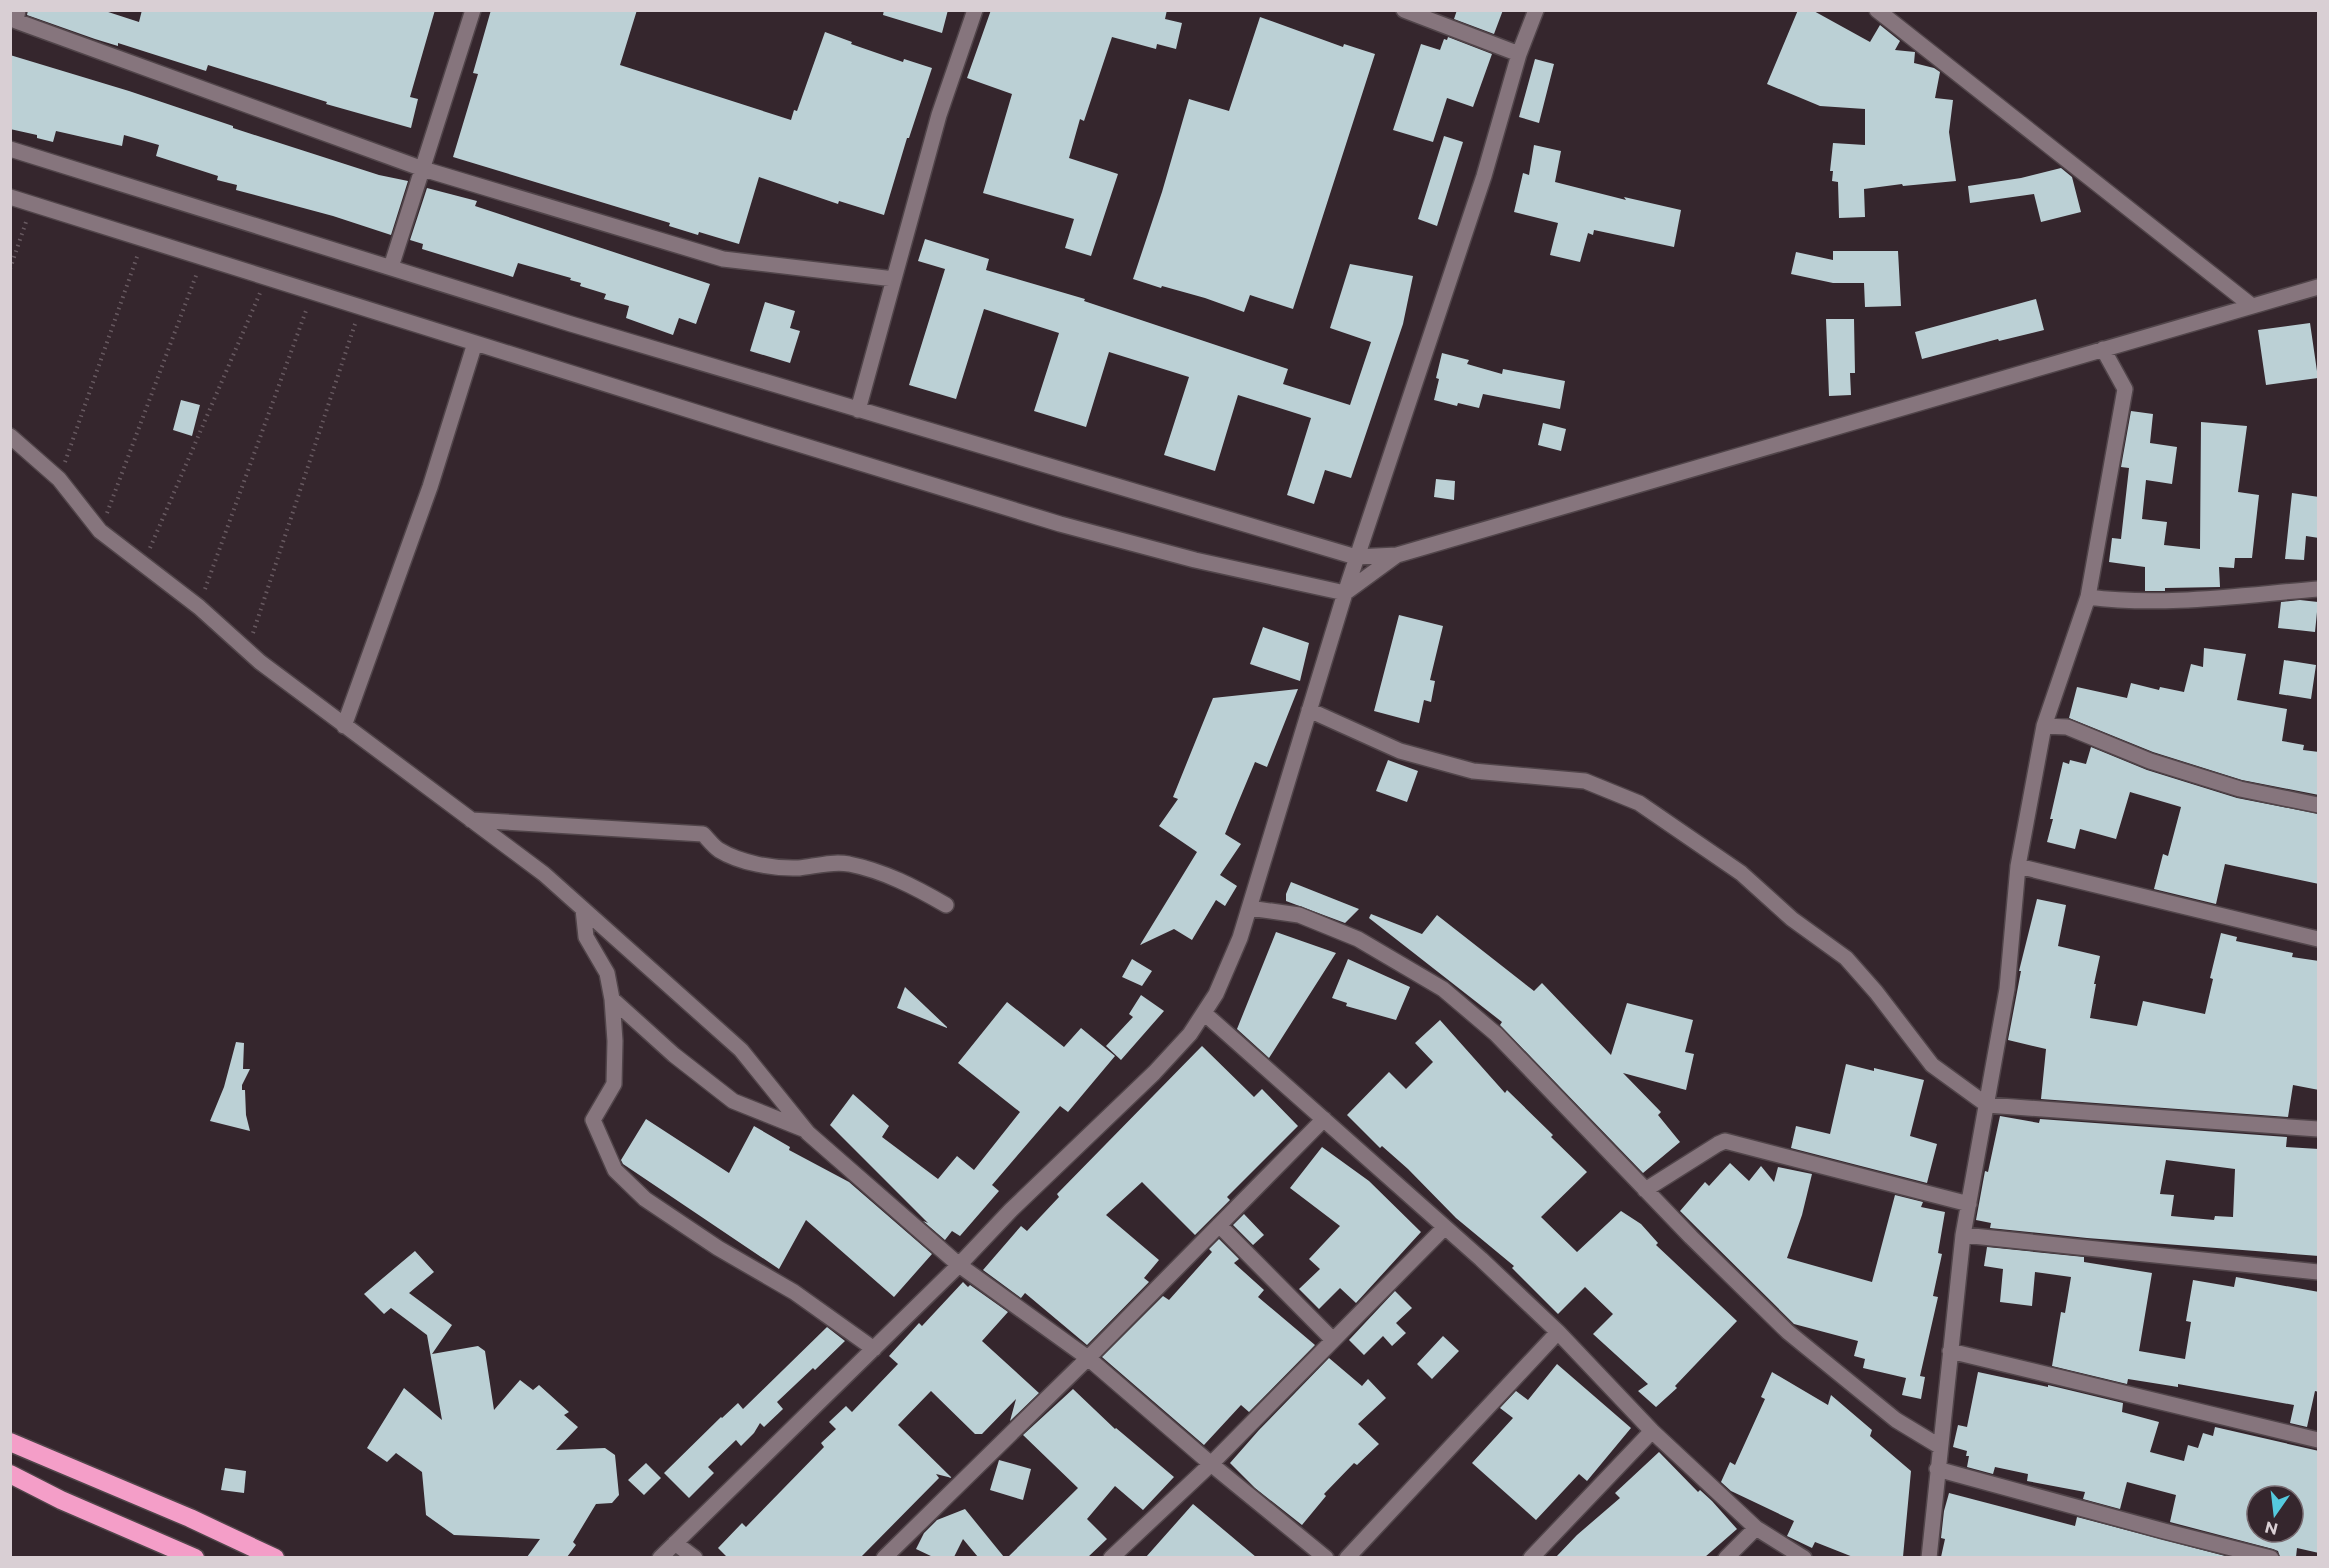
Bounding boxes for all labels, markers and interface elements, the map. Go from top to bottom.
north arrow [2245,1484,2305,1544]
text: N [2263,1517,2280,1539]

